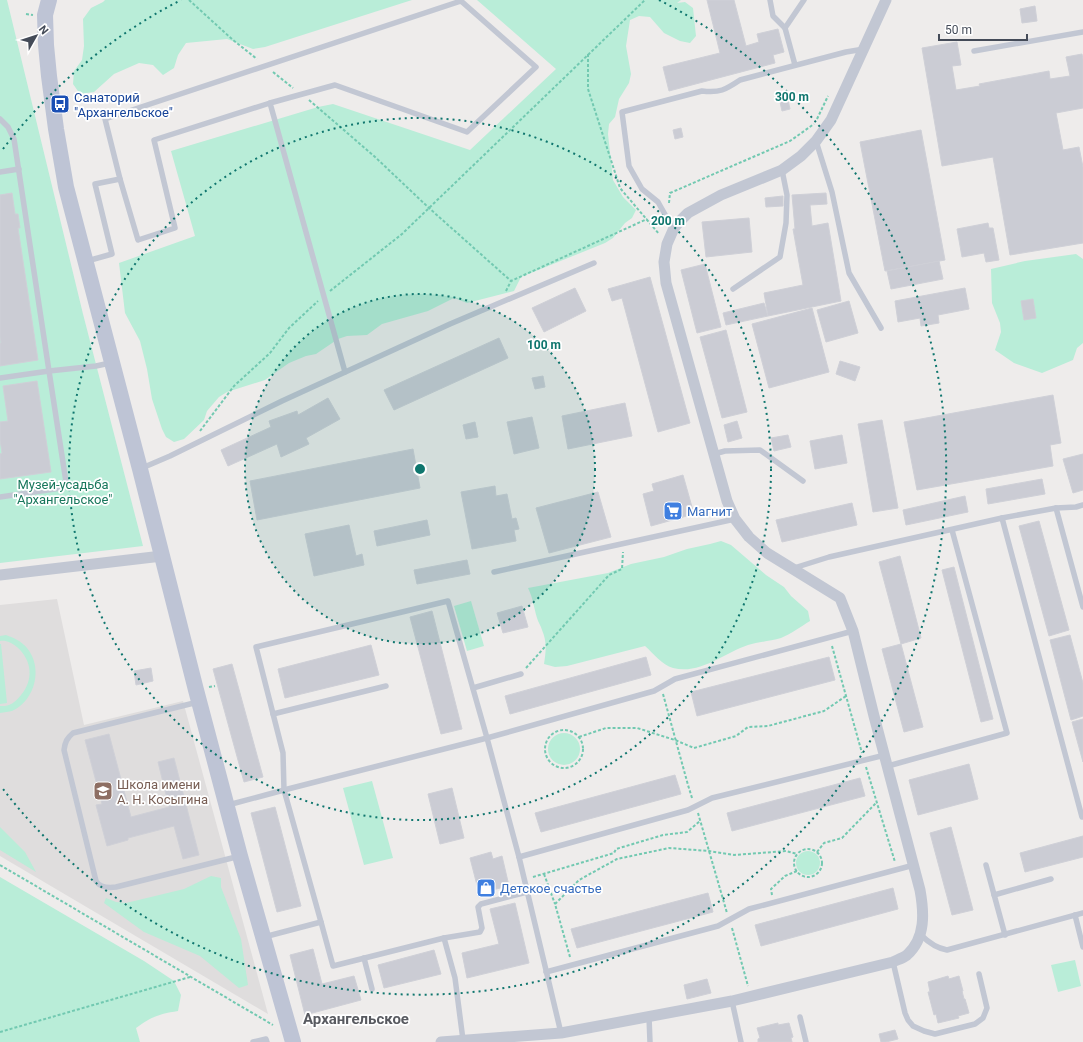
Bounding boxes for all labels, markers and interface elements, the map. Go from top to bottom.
north arrow [16,16,56,56]
scale bar [939,16,1027,42]
text: N [36,23,51,37]
text: 50 m [945,23,972,37]
place label: Санаторий "Архангельское" [74,90,173,120]
text: 300 m [775,90,809,104]
bus stop icon: Санаторий "Архангельское" [49,93,71,115]
text: 200 m [651,214,685,228]
text: 100 m [527,338,561,352]
centre of rings [413,462,427,476]
park label: Музей-усадьба "Архангельское" [14,477,113,507]
supermarket icon: Магнит [662,500,684,522]
place label: Магнит [687,504,732,519]
place label: Школа имени А. Н. Косыгина [117,777,208,807]
school or university icon: Школа имени А. Н. Косыгина [92,780,114,802]
shop icon: Детское счастье [475,877,497,899]
place label: Детское счастье [500,881,602,896]
district label: Архангельское [303,1010,409,1028]

